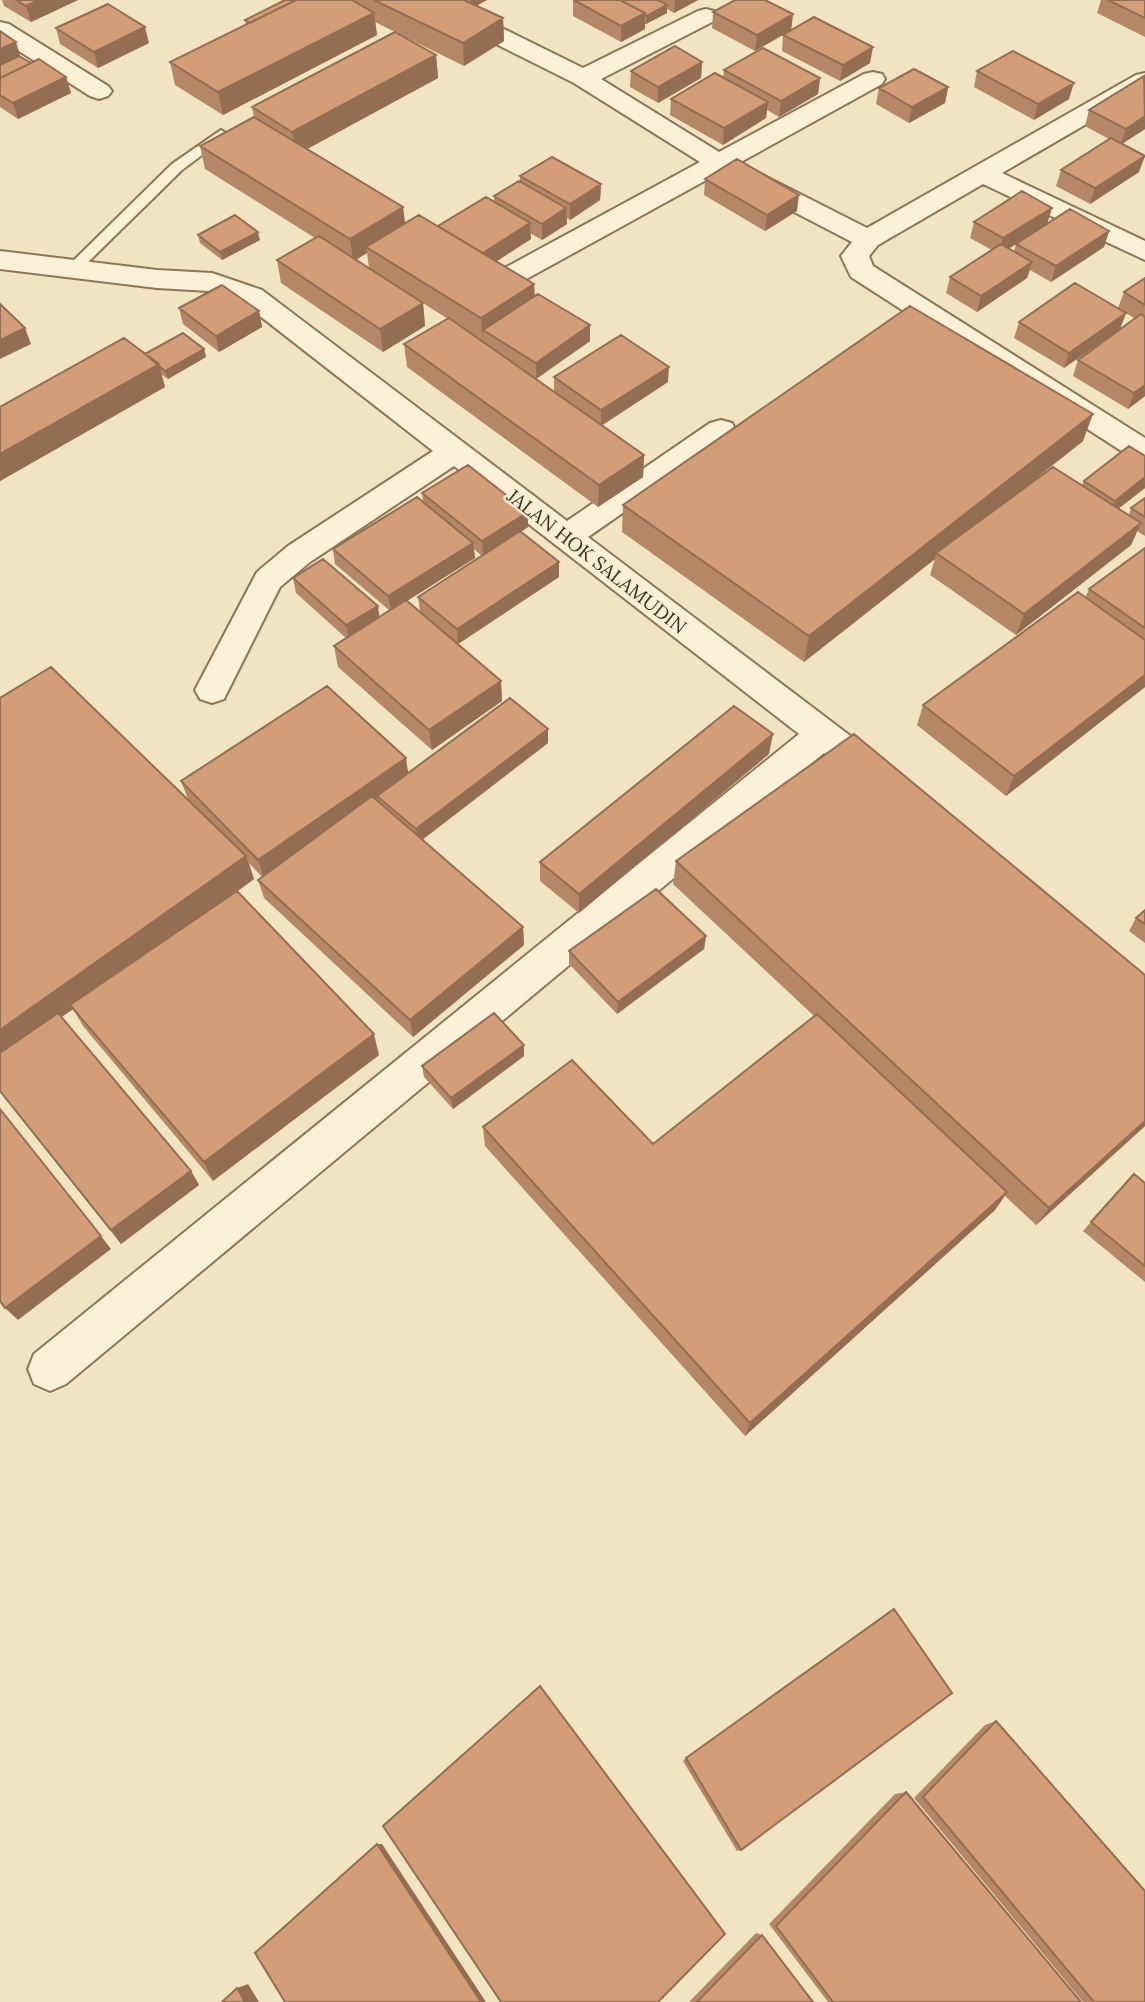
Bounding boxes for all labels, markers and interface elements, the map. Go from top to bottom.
street label: JALAN HOK SALAMUDIN [502,483,691,639]

